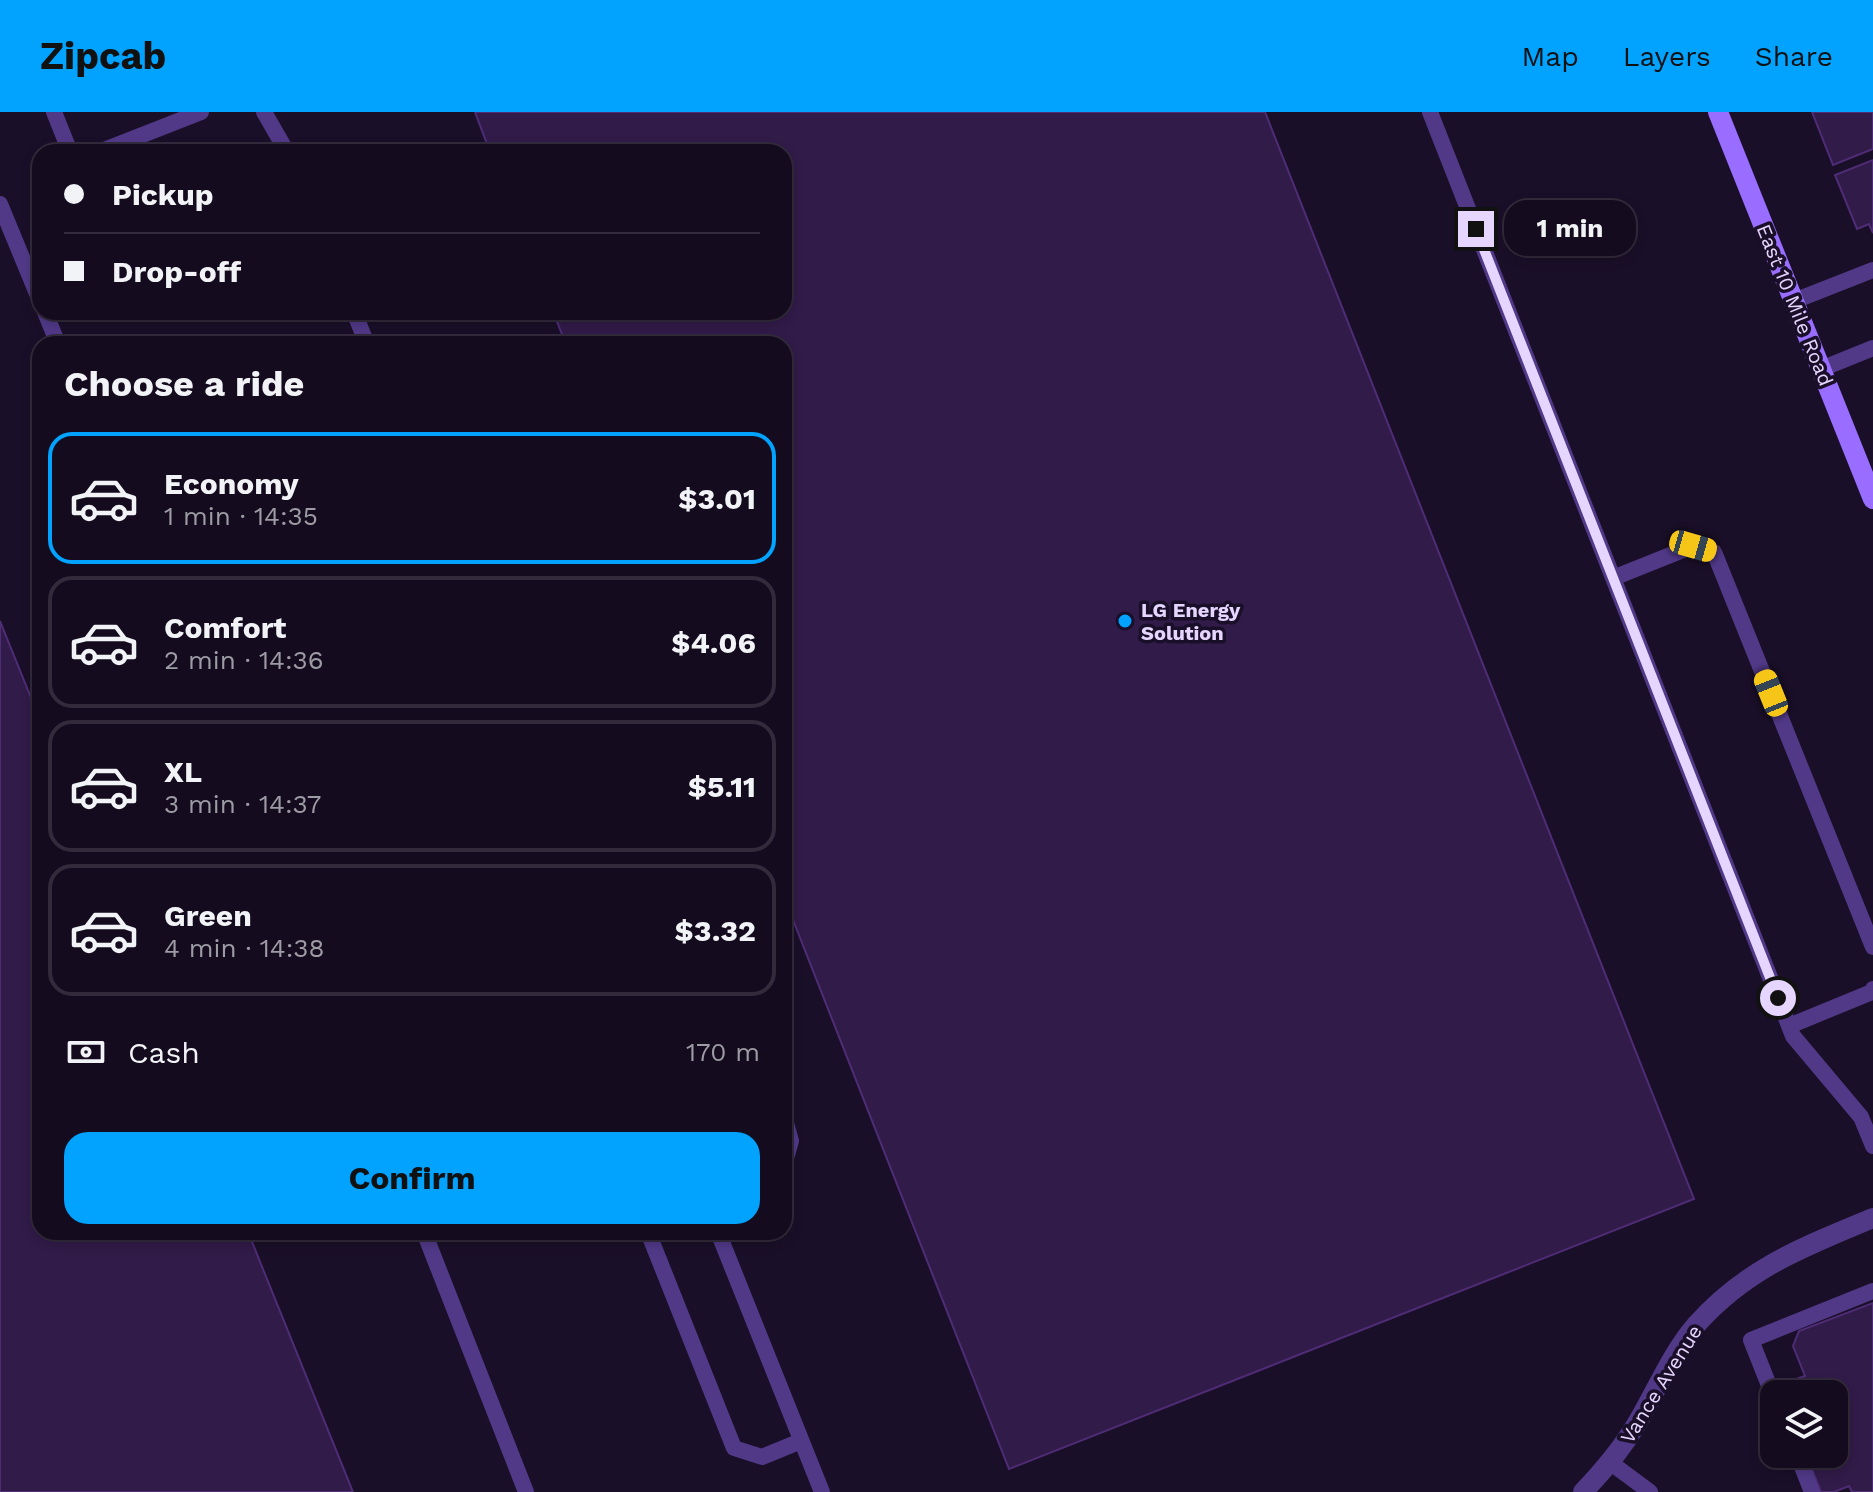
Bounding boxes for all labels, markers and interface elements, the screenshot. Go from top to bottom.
text: Zipcab [40,34,166,78]
text: Map [1522,40,1579,73]
text: Layers [1623,40,1711,73]
text: Share [1755,40,1833,73]
text: Pickup [112,177,214,212]
callout: 1 min [1504,201,1636,257]
route end [1458,211,1494,247]
text: 1 min [1537,213,1603,243]
street label: East 10 Mile Road [1752,221,1838,389]
text: Drop-off [112,254,241,289]
text: Choose a ride [64,363,304,405]
icon: car [68,462,140,534]
text: Economy [164,466,299,501]
text: $3.01 [678,481,756,516]
text: 1 min · 14:35 [164,501,318,531]
car [1667,528,1719,564]
place label: LG Energy Solution [1141,598,1241,645]
icon: car [68,606,140,678]
text: Comfort [164,610,286,645]
marker: LG Energy Solution [1116,612,1134,630]
text: $4.06 [671,625,756,660]
text: 2 min · 14:36 [164,645,324,675]
car [1751,666,1791,720]
icon: car [68,750,140,822]
text: XL [164,754,202,789]
text: $5.11 [688,769,756,804]
text: 3 min · 14:37 [164,789,321,819]
icon: car [68,894,140,966]
text: Green [164,898,252,933]
text: $3.32 [675,913,756,948]
text: 4 min · 14:38 [164,933,325,963]
route start [1760,980,1796,1016]
icon: cash [64,1030,108,1074]
text: Cash [128,1035,200,1070]
text: 170 m [686,1037,760,1067]
button: Confirm [64,1132,760,1224]
street label: Vance Avenue [1615,1320,1707,1448]
map controls [1760,1380,1848,1468]
button: layers [1760,1380,1848,1468]

